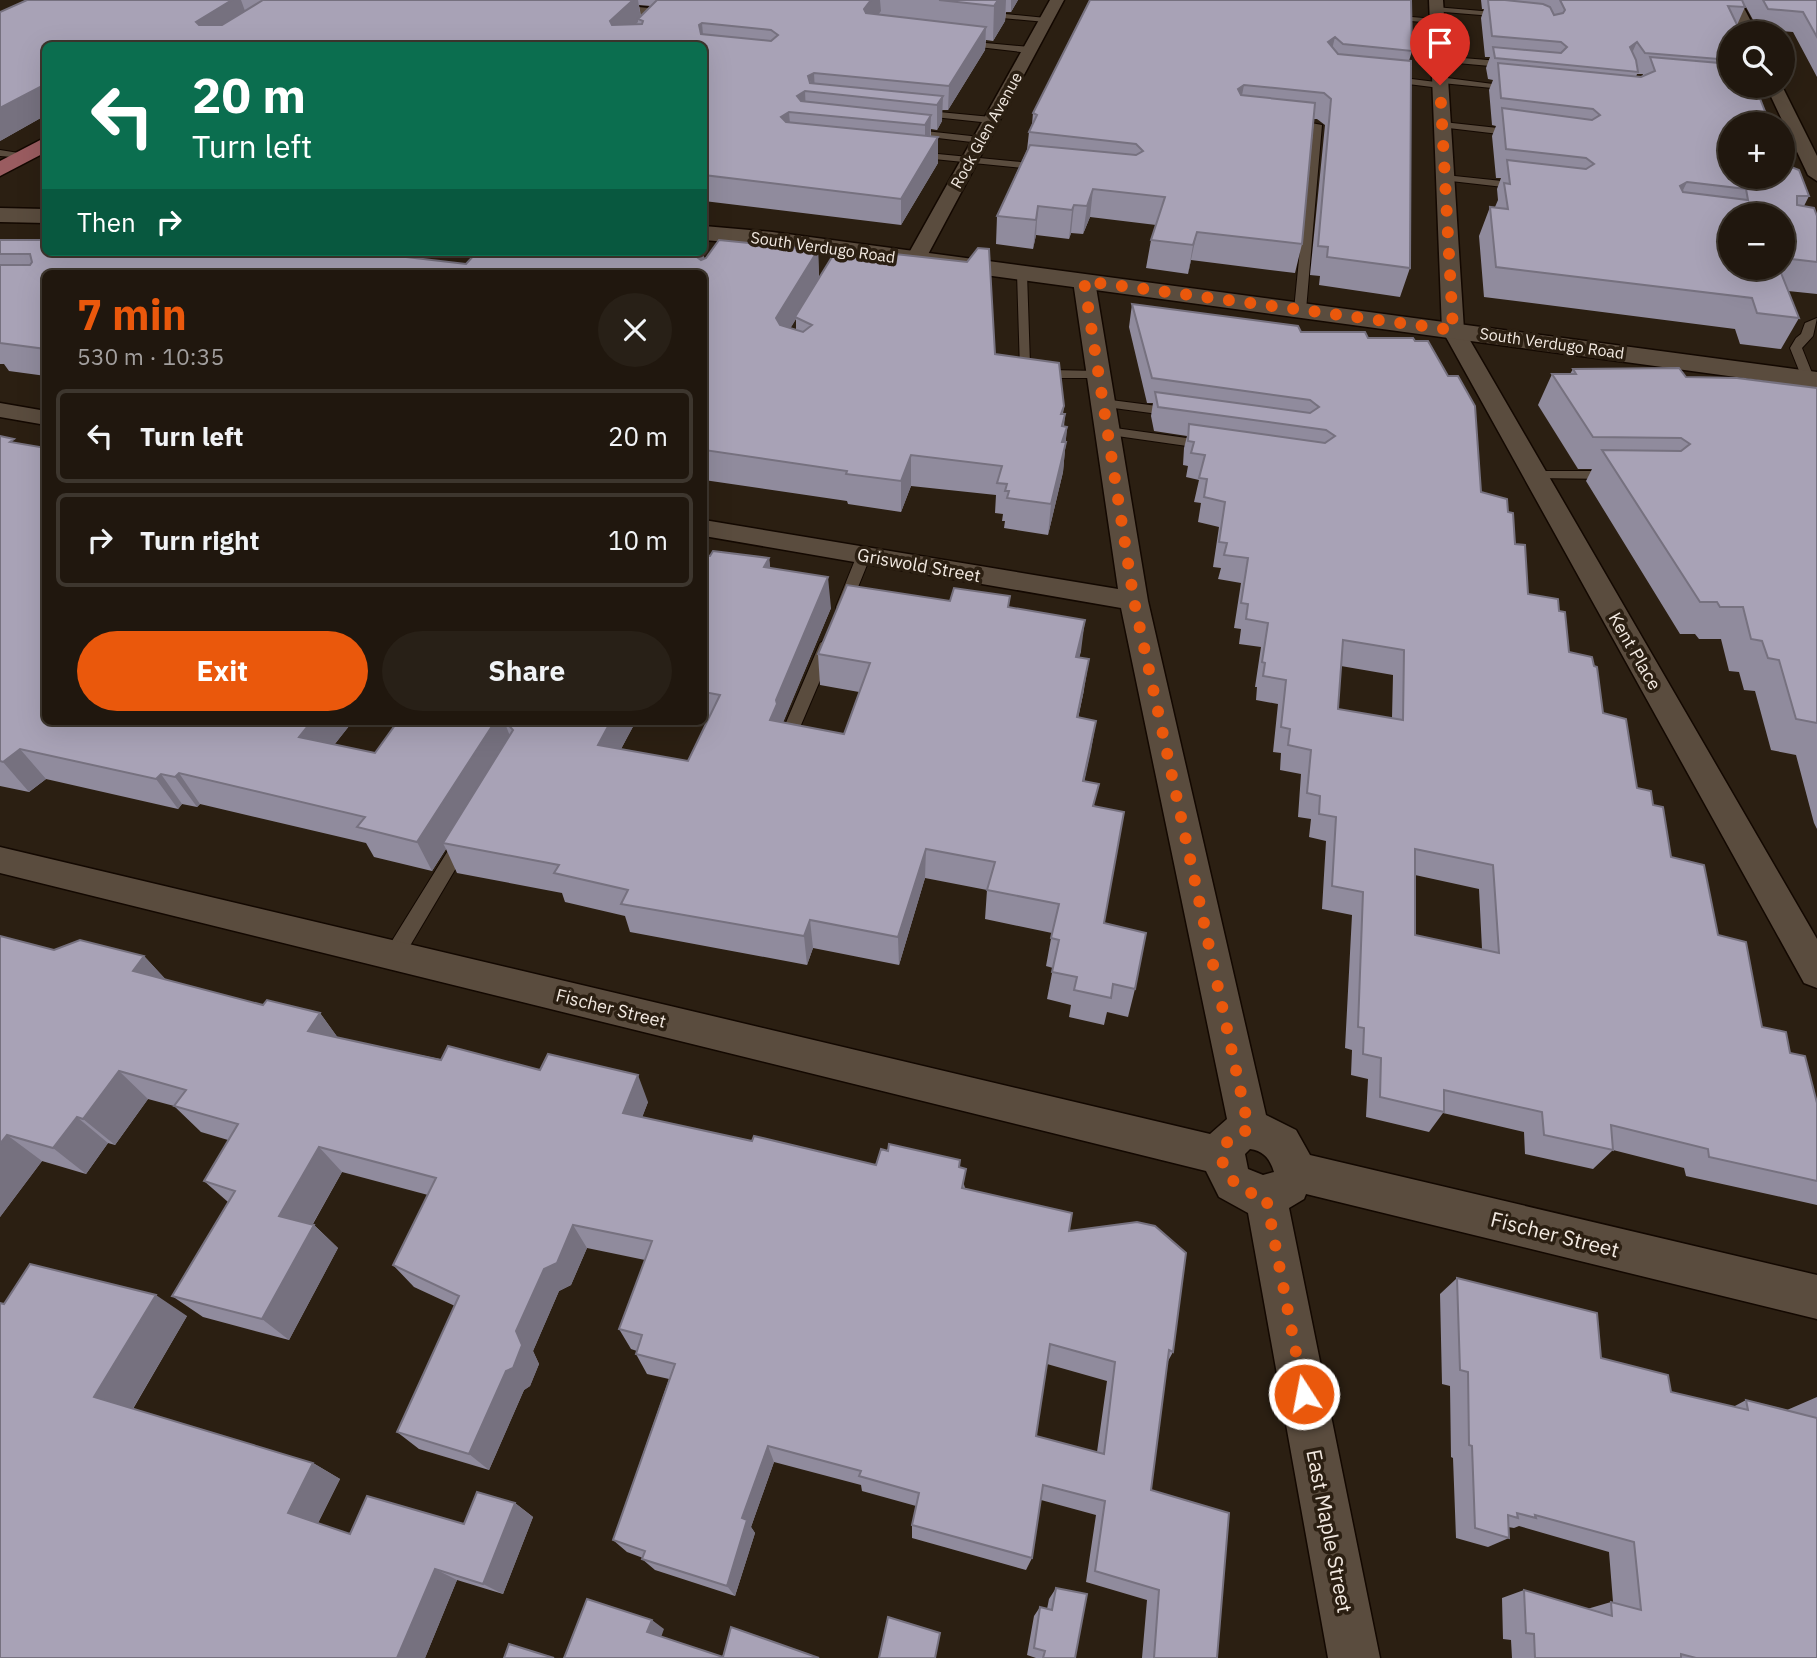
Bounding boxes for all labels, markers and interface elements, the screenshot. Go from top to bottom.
pin [1410,13,1470,85]
map controls [1718,21,1795,280]
button: search [1718,21,1795,98]
icon: arrive [1421,24,1459,62]
text: 20 m [192,63,306,126]
street label: Rock Glen Avenue [946,68,1026,192]
icon: left [77,70,168,161]
button: + [1718,112,1795,189]
text: Turn left [192,125,312,167]
icon: right [150,203,188,241]
button: − [1718,203,1795,280]
text: Then [77,205,136,239]
street label: South Verdugo Road [749,227,897,267]
text: 7 min [77,287,187,342]
button: close [598,293,672,367]
street label: South Verdugo Road [1478,323,1626,363]
text: 530 m · 10:35 [77,341,224,371]
icon: left [81,417,119,455]
text: Turn left [140,419,243,453]
text: 20 m [608,419,668,453]
icon: right [81,521,119,559]
text: Turn right [140,523,259,557]
text: 10 m [608,523,668,557]
street label: Griswold Street [855,543,983,587]
street label: Kent Place [1604,608,1666,694]
button: Exit [77,631,368,711]
button: Share [382,631,672,711]
street label: Fischer Street [554,983,668,1033]
street label: Fischer Street [1488,1205,1622,1263]
position arrow [1267,1357,1341,1431]
street label: East Maple Street [1300,1447,1360,1615]

